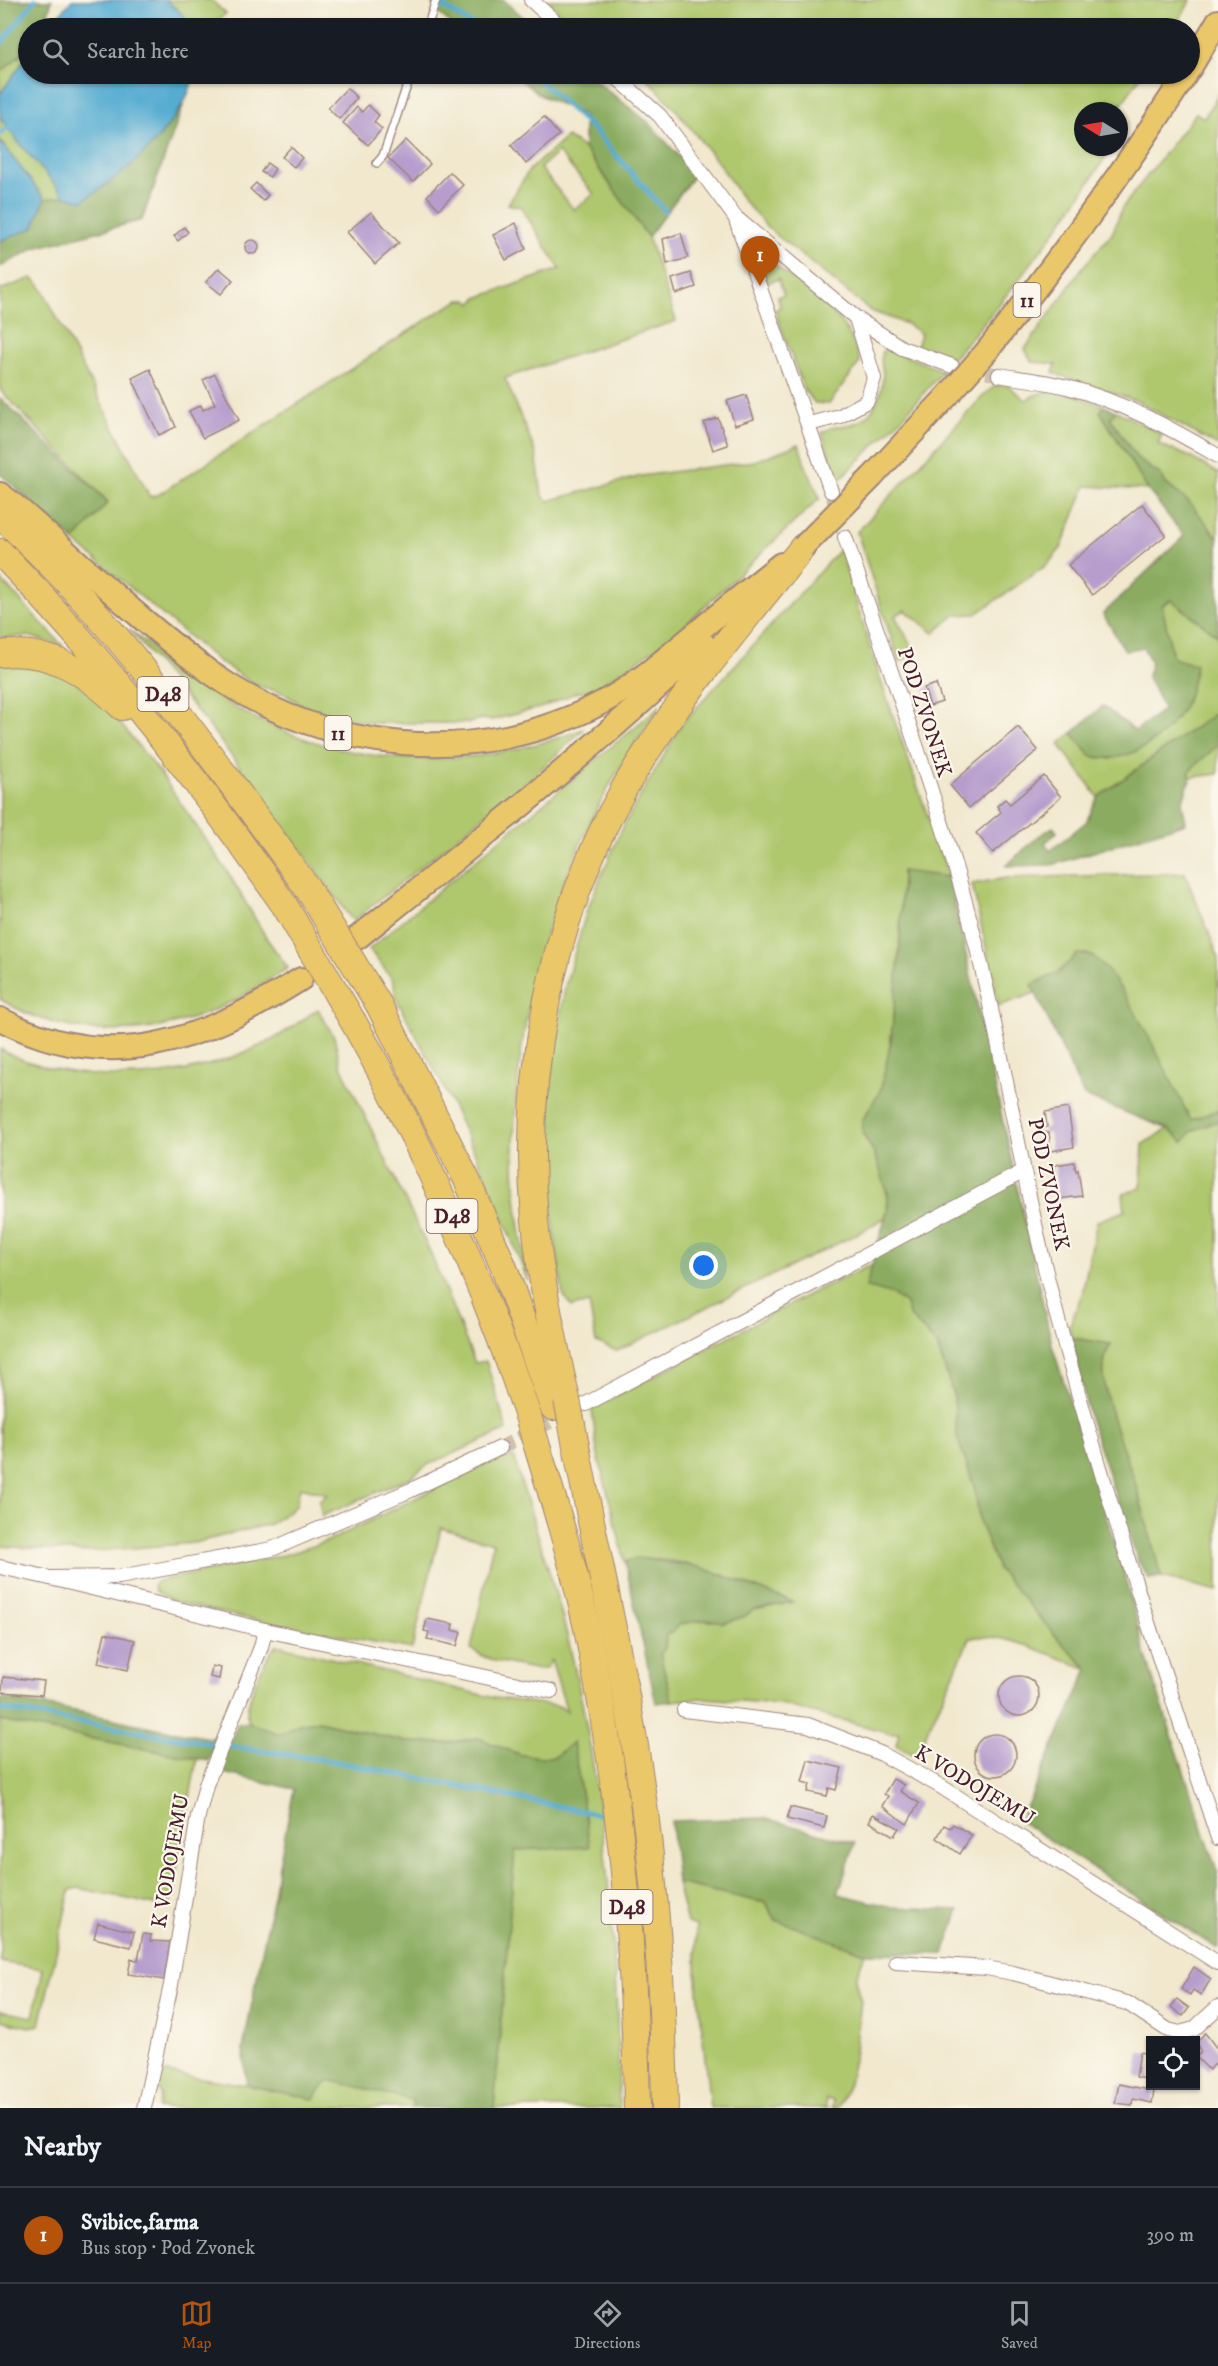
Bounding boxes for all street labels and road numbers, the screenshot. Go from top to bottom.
road number: 11 [1014,283,1040,317]
street label: POD ZVONEK [891,644,957,781]
road number: D48 [138,677,188,711]
road number: 11 [324,716,352,750]
street label: POD ZVONEK [1021,1116,1075,1253]
road number: D48 [426,1199,478,1233]
street label: K VODOJEMU [910,1740,1039,1832]
street label: K VODOJEMU [146,1792,196,1930]
road number: D48 [602,1890,652,1924]

